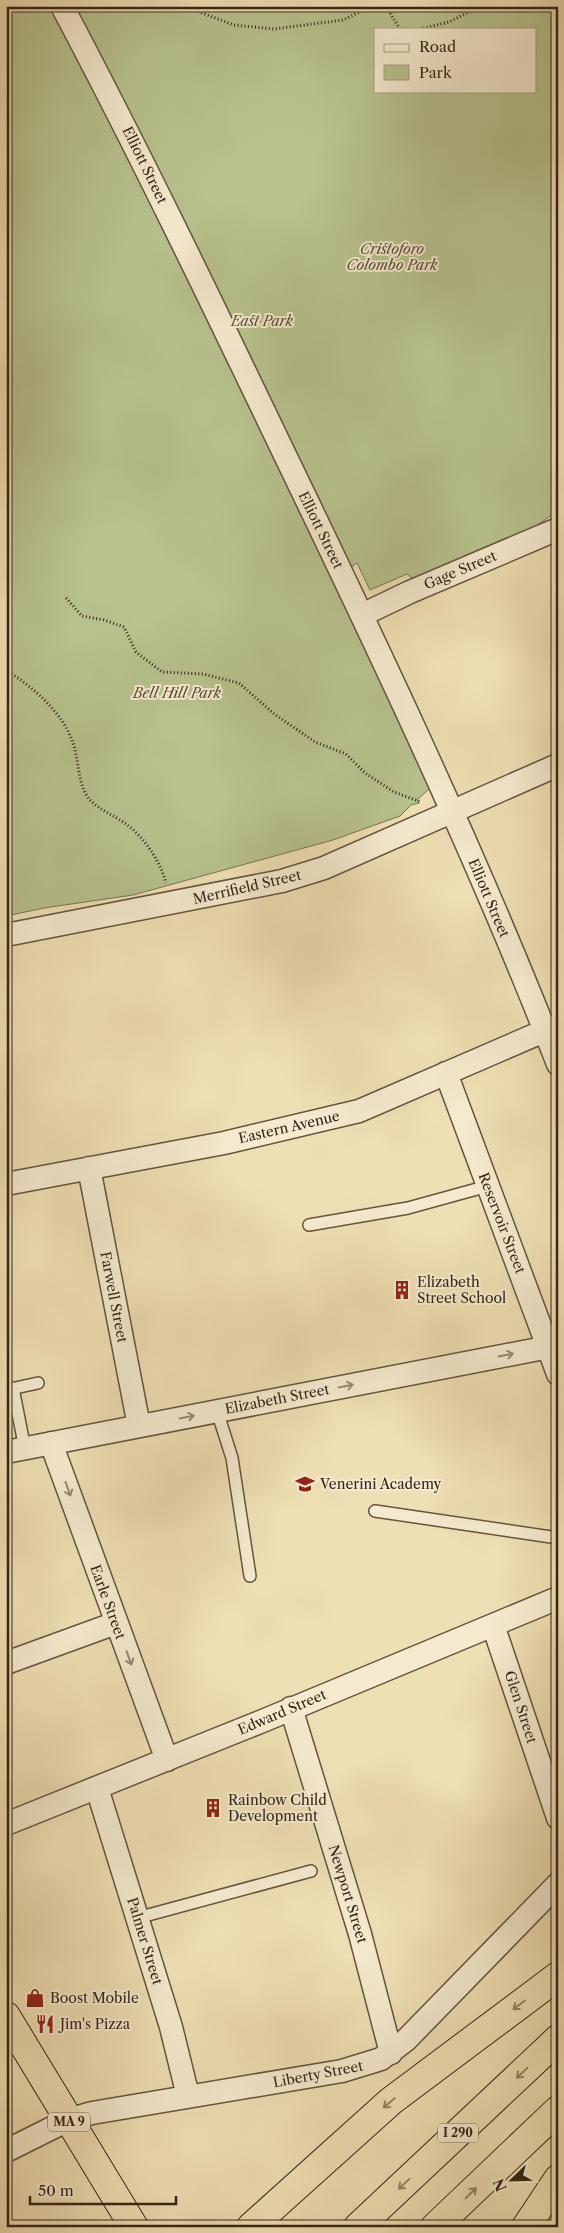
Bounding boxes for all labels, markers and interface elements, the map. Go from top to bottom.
legend [374,28,536,92]
text: Road [419,37,456,56]
text: Park [419,63,453,82]
street label: Elliott Street [118,123,172,207]
park label: Cristoforo Colombo Park [346,240,438,274]
park label: East Park [230,312,294,330]
street label: Elliott Street [294,488,348,572]
street label: Gage Street [421,547,499,593]
park label: Bell Hill Park [132,684,222,702]
street label: Elliott Street [464,856,514,940]
street label: Merrifield Street [191,866,303,908]
street label: Eastern Avenue [237,1107,342,1147]
street label: Reservoir Street [474,1170,530,1276]
street label: Farwell Street [96,1250,132,1344]
place label: Elizabeth Street School [417,1273,506,1307]
building icon: Elizabeth Street School [391,1279,413,1301]
one-way arrow [498,1350,514,1360]
street label: Elizabeth Street [223,1380,331,1418]
one-way arrow [338,1381,354,1390]
one-way arrow [178,1411,194,1421]
school or university icon: Venerini Academy [294,1473,316,1495]
place label: Venerini Academy [319,1475,442,1493]
one-way arrow [63,1481,73,1497]
street label: Earle Street [86,1562,130,1642]
one-way arrow [125,1650,134,1666]
street label: Glen Street [501,1668,541,1746]
street label: Edward Street [235,1685,329,1739]
place label: Rainbow Child Development [228,1791,327,1825]
building icon: Rainbow Child Development [202,1797,224,1819]
street label: Newport Street [324,1843,372,1945]
street label: Palmer Street [123,1895,167,1987]
shop icon: Boost Mobile [24,1987,46,2009]
place label: Boost Mobile [50,1989,139,2007]
one-way arrow [512,2000,526,2010]
restaurant icon: Jim's Pizza [34,2013,56,2035]
place label: Jim's Pizza [58,2015,131,2033]
street label: Liberty Street [271,2056,365,2092]
one-way arrow [516,2067,529,2079]
one-way arrow [383,2097,396,2109]
road number: MA 9 [48,2112,90,2132]
road number: I 290 [438,2124,478,2142]
north arrow [486,2156,536,2206]
scale bar [30,2173,176,2205]
text: N [489,2176,511,2194]
one-way arrow [397,2178,410,2190]
text: 50 m [38,2181,74,2200]
one-way arrow [464,2187,477,2199]

